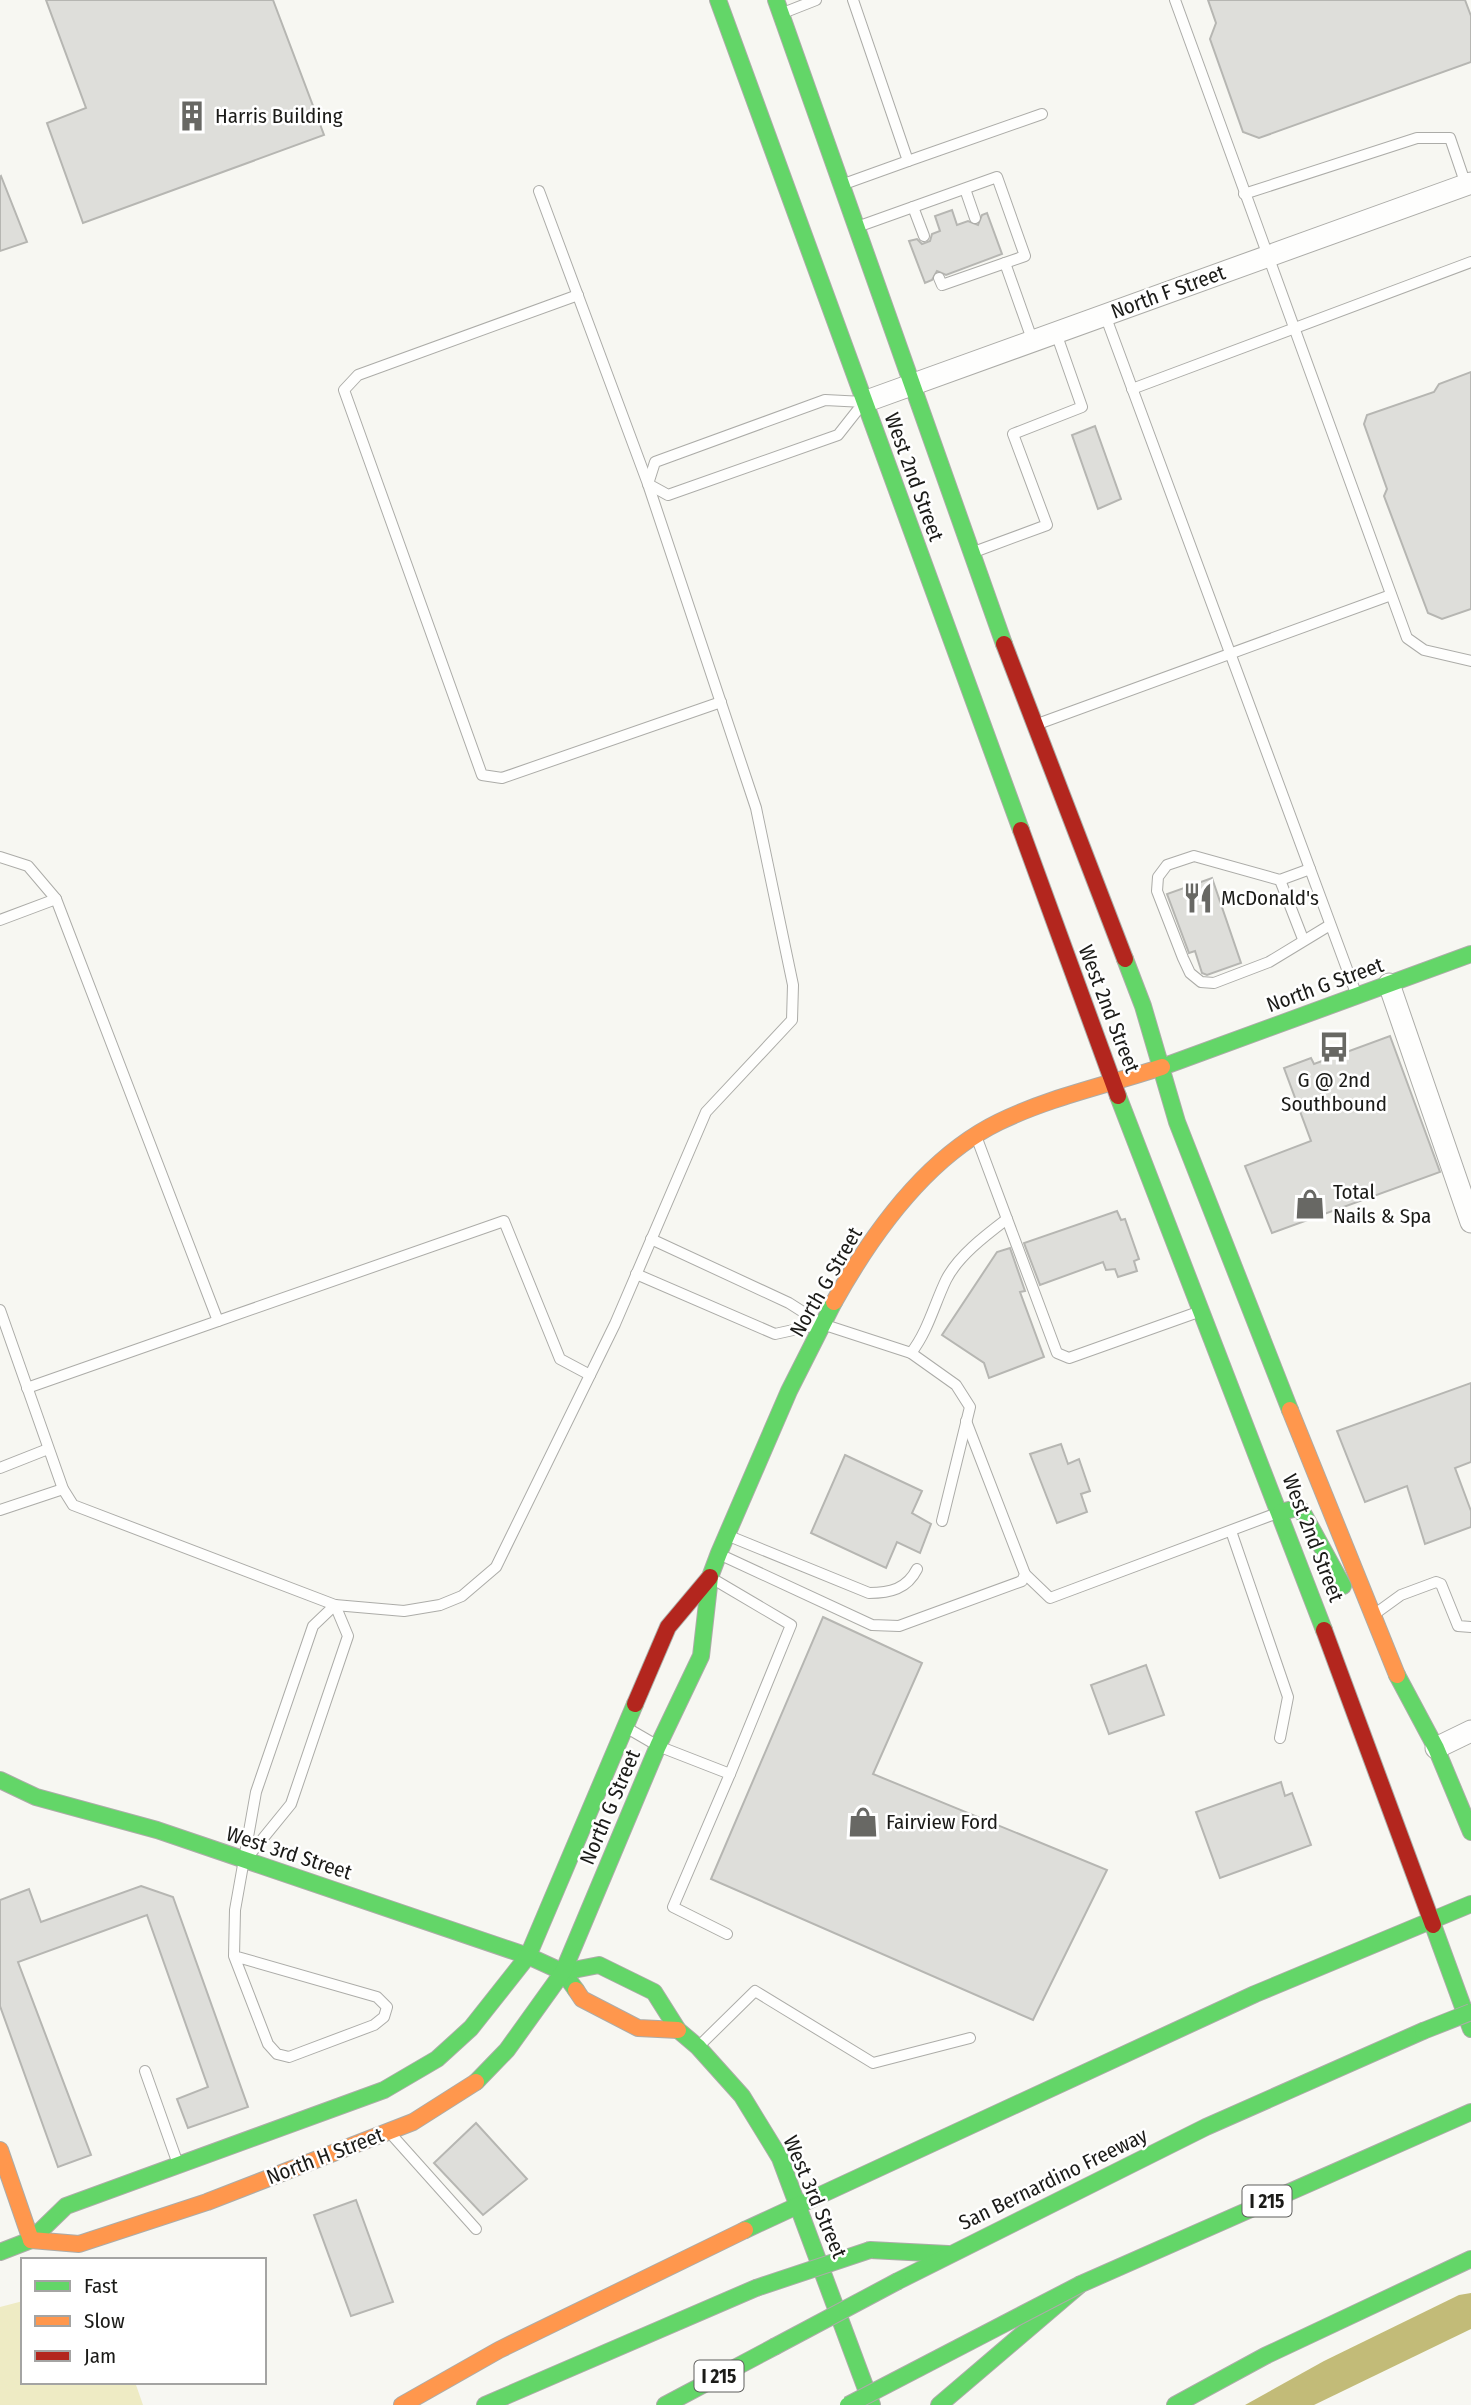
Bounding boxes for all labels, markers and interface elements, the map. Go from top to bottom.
building icon: Harris Building [175,99,209,133]
place label: Harris Building [215,103,343,129]
street label: North F Street [1107,259,1229,325]
street label: West 2nd Street [879,409,949,545]
restaurant icon: McDonald's [1181,881,1215,915]
place label: McDonald's [1221,885,1319,911]
street label: West 2nd Street [1073,941,1145,1077]
street label: North G Street [1263,952,1387,1018]
bus stop icon: G @ 2nd Southbound [1317,1030,1351,1064]
place label: G @ 2nd Southbound [1281,1067,1387,1117]
place label: Total Nails & Spa [1333,1179,1431,1229]
shop icon: Total Nails & Spa [1293,1187,1327,1221]
street label: North G Street [784,1222,868,1342]
street label: West 2nd Street [1277,1470,1349,1606]
street label: North G Street [574,1745,646,1869]
shop icon: Fairview Ford [846,1805,880,1839]
place label: Fairview Ford [886,1809,998,1835]
street label: West 3rd Street [223,1820,355,1886]
street label: North H Street [263,2122,387,2190]
street label: San Bernardino Freeway [955,2122,1152,2236]
street label: West 3rd Street [777,2132,853,2262]
road number: I 215 [1242,2186,1292,2216]
legend [21,2258,266,2384]
text: Fast [84,2273,118,2299]
text: Slow [84,2308,125,2334]
text: Jam [84,2343,116,2369]
road number: I 215 [694,2360,744,2392]

